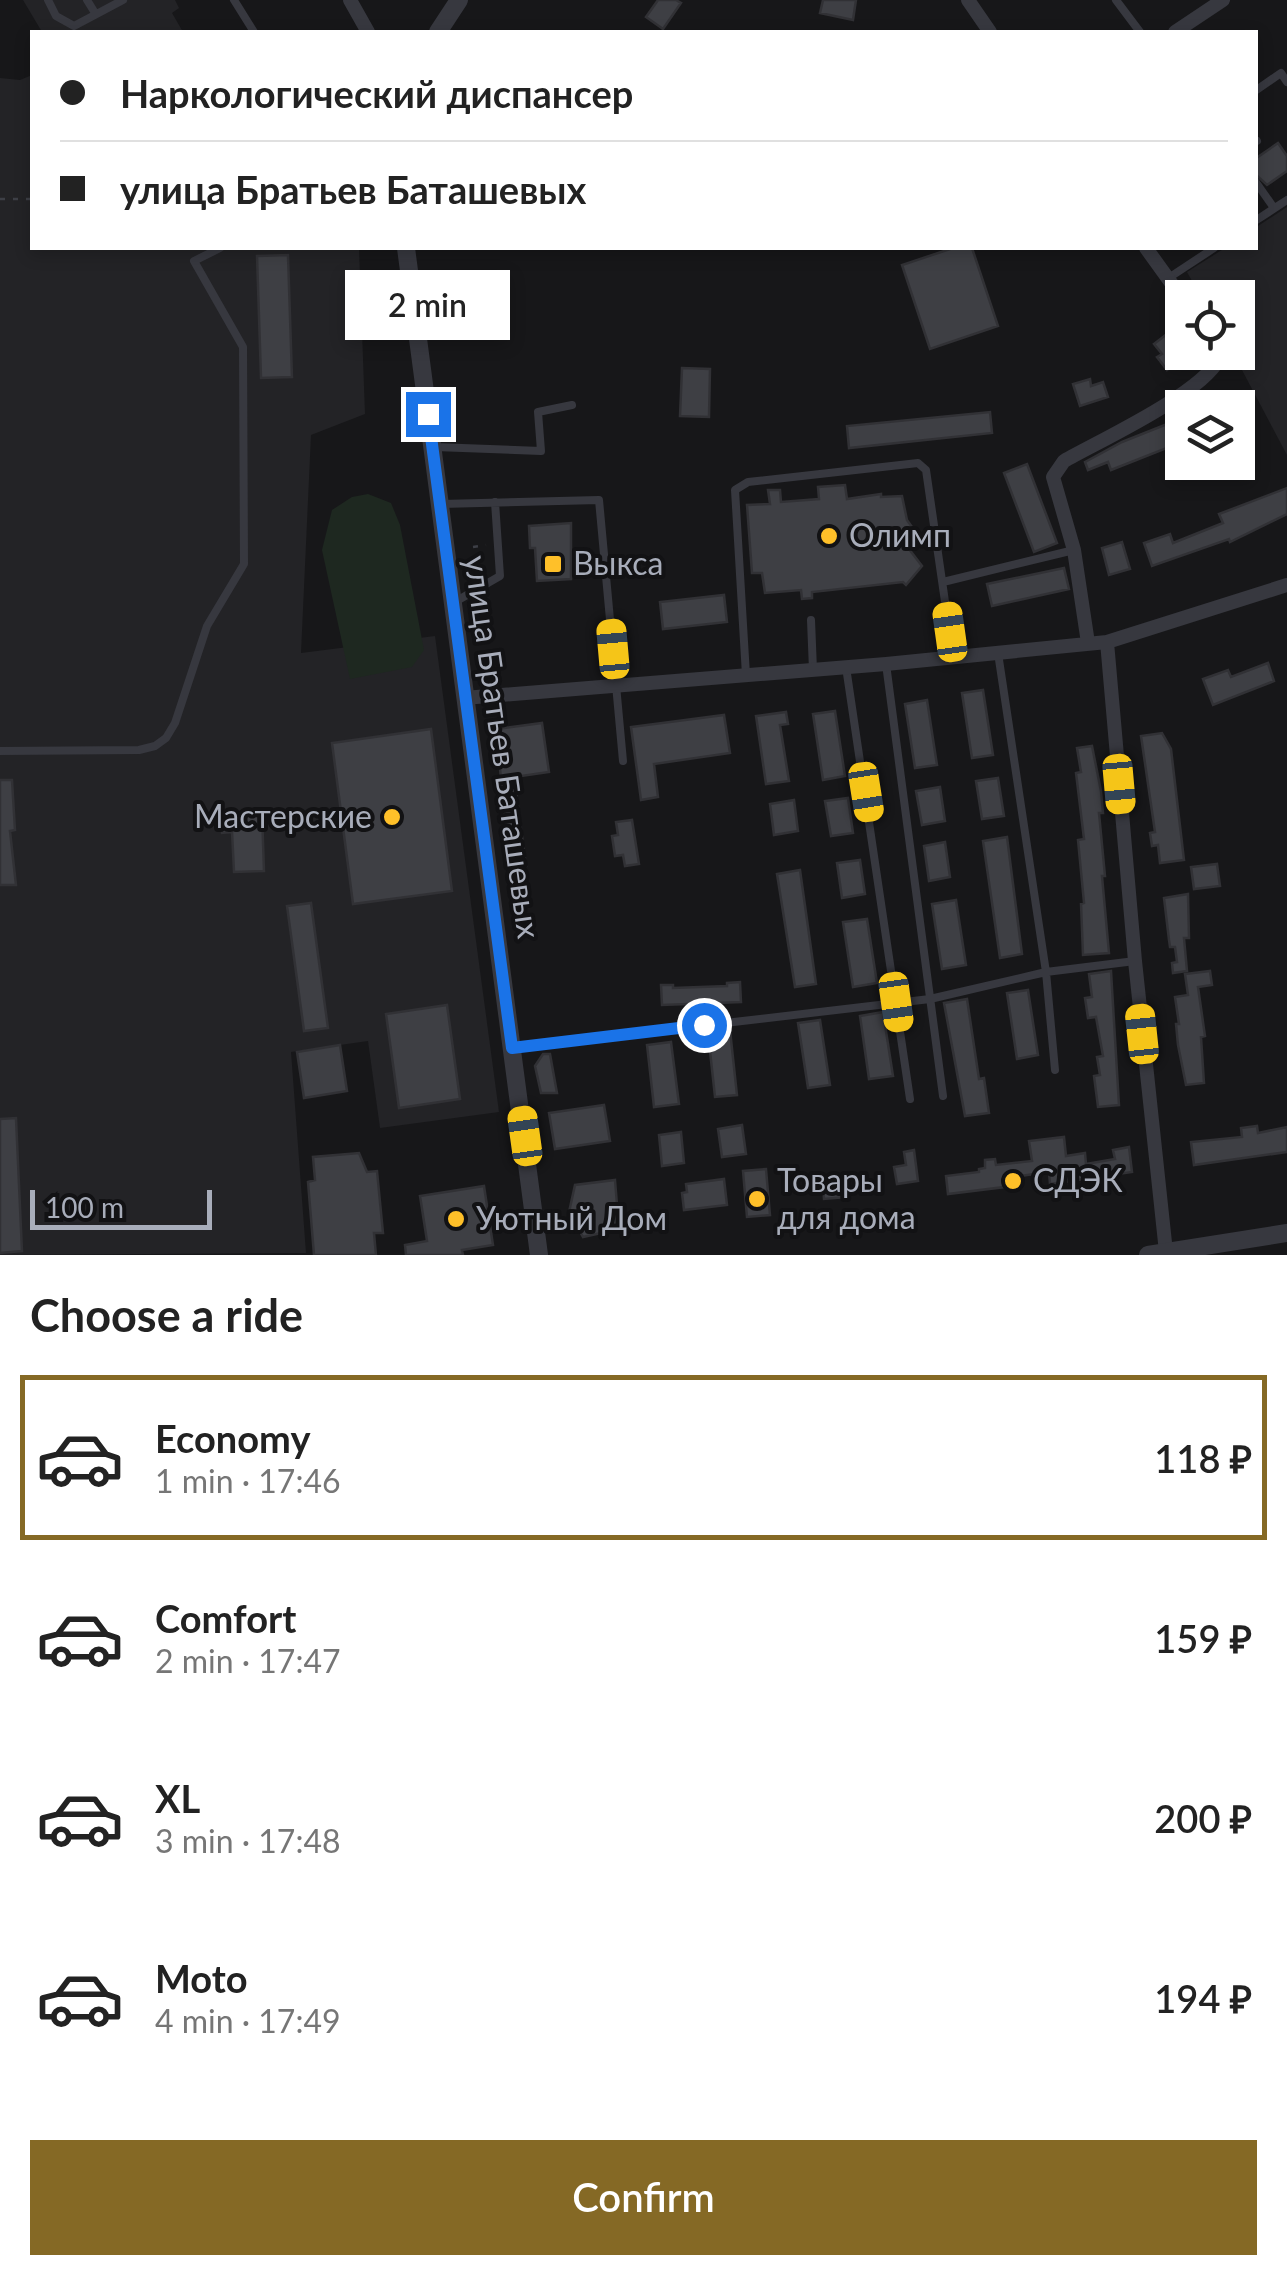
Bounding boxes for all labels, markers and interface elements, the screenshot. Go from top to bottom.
text: Наркологический диспансер [120,70,633,116]
text: улица Братьев Баташевых [120,166,586,212]
callout: 2 min [346,269,510,339]
map controls [1165,280,1255,480]
button: locate [1165,280,1255,370]
text: 2 min [388,285,467,324]
button: layers [1165,390,1255,480]
route end [406,392,451,437]
place label: Олимп [849,515,951,554]
marker: Олимп [818,525,840,547]
place label: Выкса [573,543,664,582]
street label: улица Братьев Баташевых [457,553,550,941]
marker: Выкса [542,553,564,575]
car [931,600,969,664]
car [595,618,631,680]
car [1101,753,1137,815]
car [846,760,886,824]
place label: Мастерские [194,796,372,835]
marker: Мастерские [381,806,403,828]
car [877,970,915,1034]
route start [682,1003,727,1048]
car [1124,1003,1160,1065]
car [506,1104,544,1168]
place label: Товары для дома [777,1160,916,1236]
place label: СДЭК [1033,1160,1123,1199]
marker: СДЭК [1002,1170,1024,1192]
scale bar [30,1185,212,1230]
marker: Товары для дома [746,1188,768,1210]
text: 100 m [45,1190,124,1224]
place label: Уютный Дом [476,1198,667,1237]
marker: Уютный Дом [445,1208,467,1230]
text: Choose a ride [30,1288,303,1342]
icon: car [35,1413,125,1503]
text: Economy [155,1415,310,1461]
text: 118 ₽ [1154,1435,1252,1481]
text: 1 min · 17:46 [155,1461,341,1500]
icon: car [35,1593,125,1683]
text: Comfort [155,1595,296,1641]
text: 159 ₽ [1154,1615,1252,1661]
text: 2 min · 17:47 [155,1641,341,1680]
icon: car [35,1773,125,1863]
text: XL [155,1775,200,1821]
text: 200 ₽ [1154,1795,1252,1841]
text: 3 min · 17:48 [155,1821,341,1860]
icon: car [35,1953,125,2043]
text: Moto [155,1955,248,2001]
text: 194 ₽ [1154,1975,1252,2021]
text: 4 min · 17:49 [155,2001,341,2040]
button: Confirm [30,2140,1257,2255]

